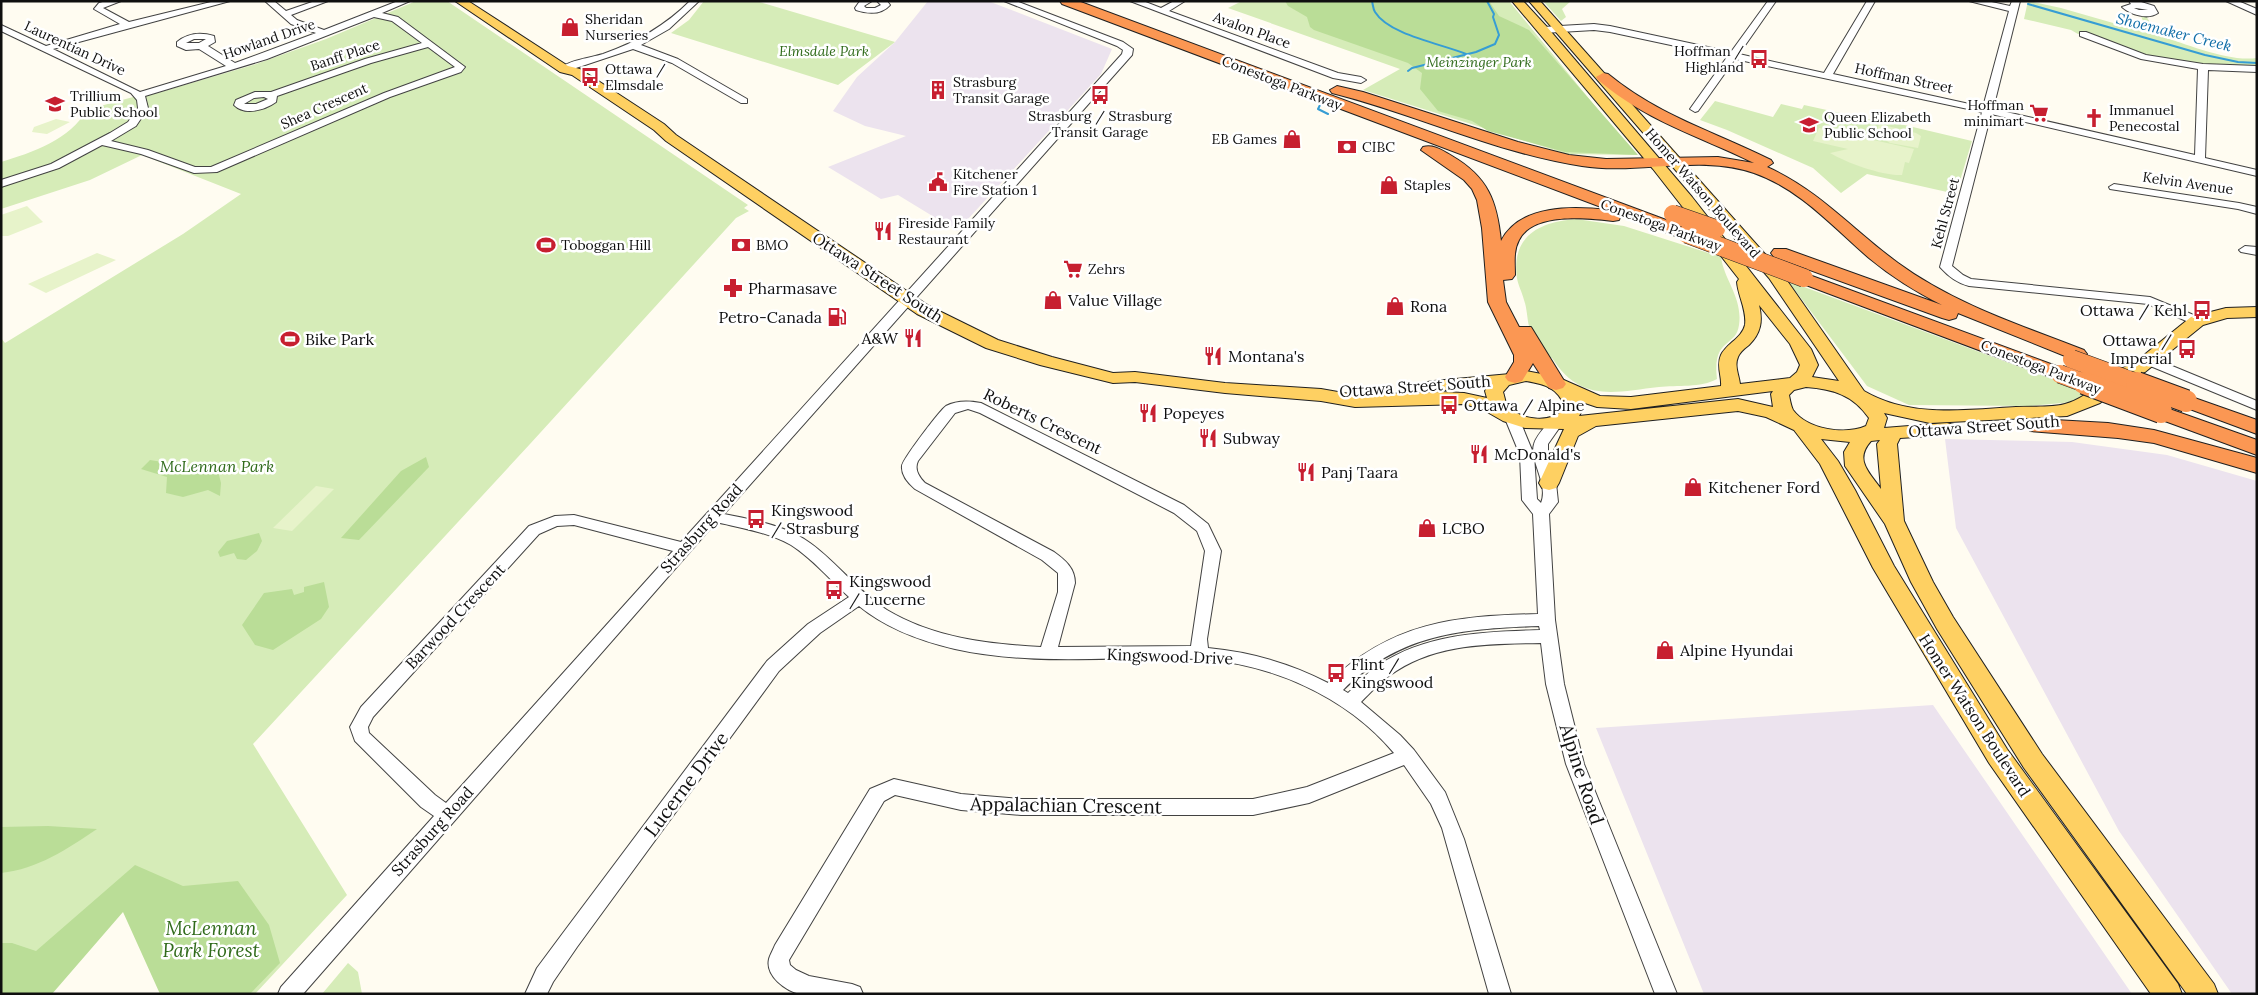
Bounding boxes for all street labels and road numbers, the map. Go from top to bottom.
street label: Avalon Place [1210,7,1294,52]
street label: Howland Drive [220,15,318,63]
street label: Laurentian Drive [22,17,129,79]
street label: Banff Place [308,35,382,75]
street label: Conestoga Parkway [1219,52,1345,114]
street label: Hoffman Street [1853,59,1955,97]
street label: Shea Crescent [278,79,371,133]
street label: Homer Watson Boulevard [1642,124,1764,262]
street label: Kelvin Avenue [2141,168,2235,198]
street label: Kehl Street [1927,175,1963,250]
street label: Conestoga Parkway [1598,195,1725,255]
street label: Ottawa Street South [809,227,947,327]
street label: Conestoga Parkway [1978,336,2104,398]
street label: Ottawa Street South [1339,371,1492,401]
street label: Roberts Crescent [981,384,1106,459]
street label: Ottawa Street South [1908,411,2061,441]
street label: Strasburg Road [656,479,747,577]
street label: Barwood Crescent [401,558,510,673]
street label: Homer Watson Boulevard [1915,630,2035,801]
street label: Kingswood Drive [1106,644,1234,668]
street label: Alpine Road [1554,720,1610,827]
street label: Lucerne Drive [639,727,733,841]
street label: Strasburg Road [387,782,478,880]
street label: Appalachian Crescent [969,791,1163,819]

